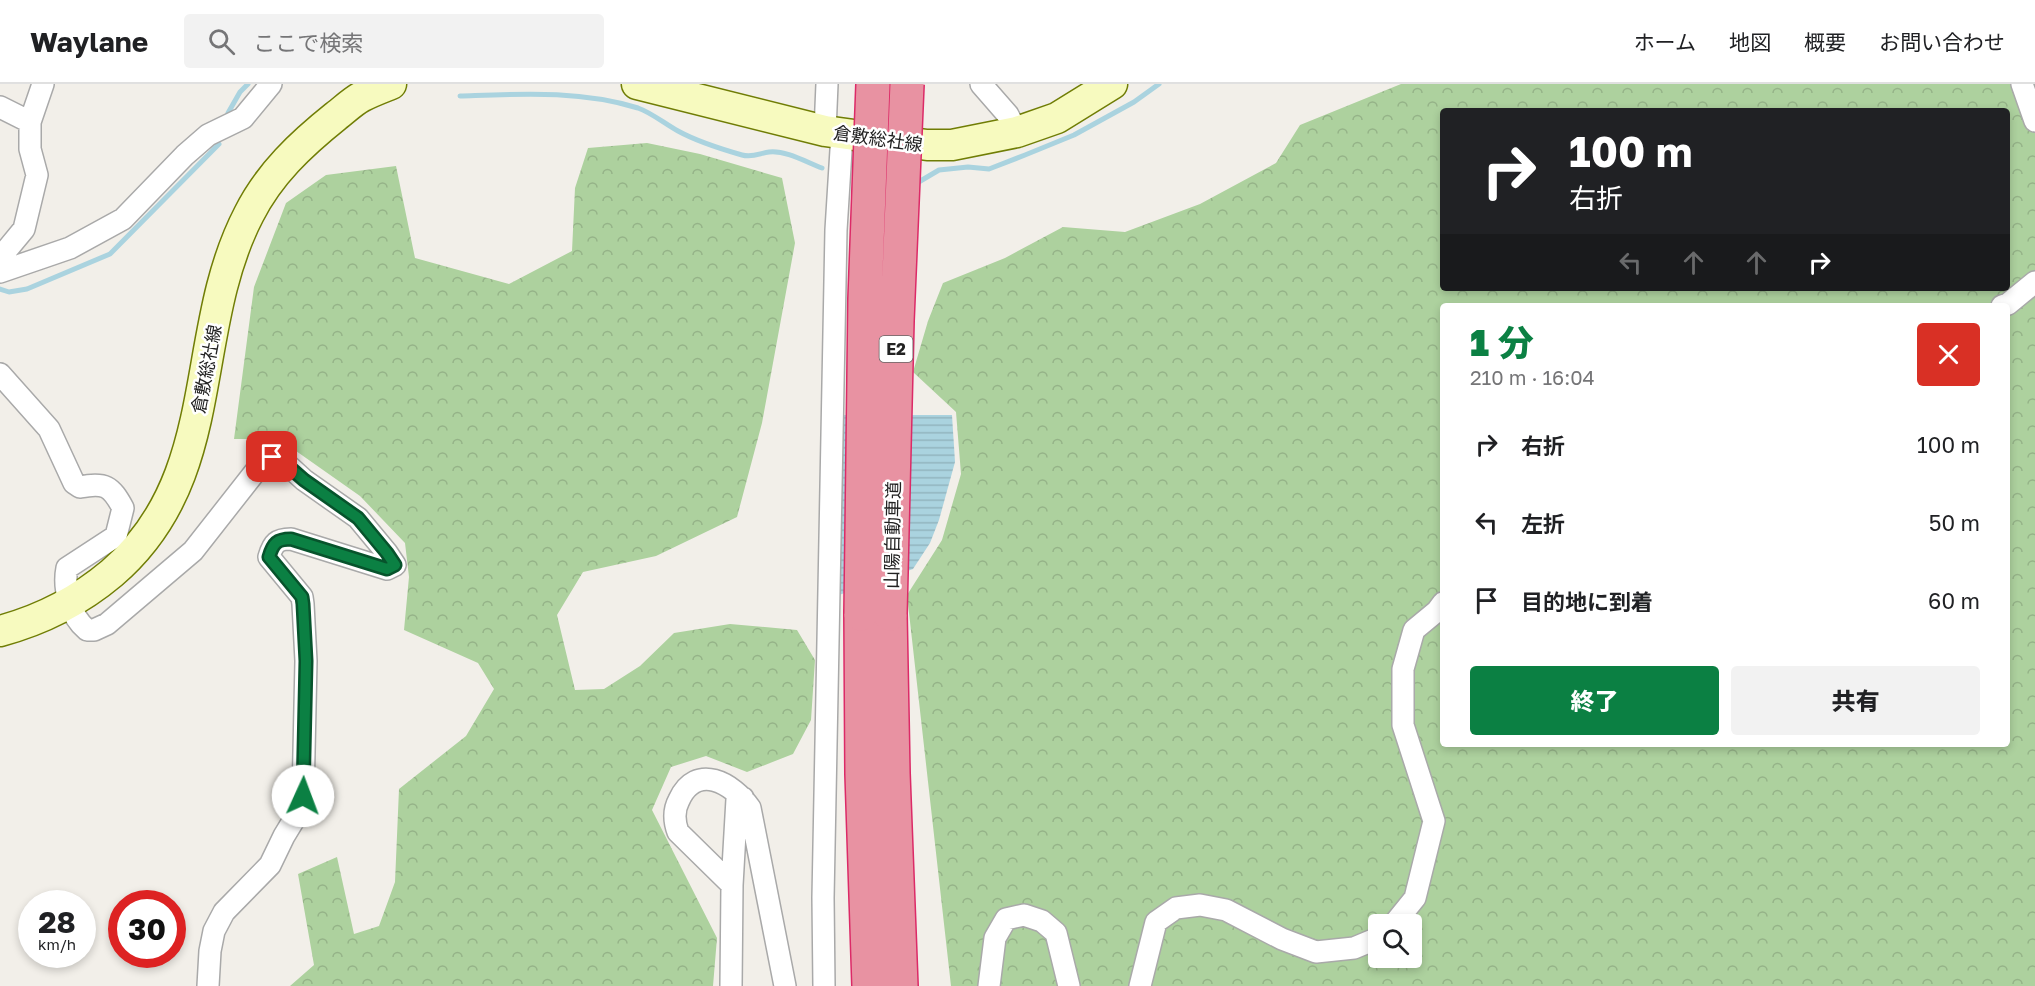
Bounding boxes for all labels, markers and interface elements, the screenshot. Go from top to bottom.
search box [184,14,604,68]
text: Waylane [30,25,148,58]
icon: search [205,25,238,58]
text: ここで検索 [253,29,363,56]
text: ホーム [1634,29,1696,55]
text: 地図 [1729,29,1771,55]
text: 概要 [1804,29,1846,55]
text: お問い合わせ [1879,29,2005,55]
street label: 倉敷総社線 [832,121,924,155]
text: 100 m [1569,126,1692,176]
icon: right [1470,132,1548,210]
text: 右折 [1569,182,1623,214]
icon: left [1614,246,1647,279]
icon: ahead [1677,246,1710,279]
icon: ahead [1740,246,1773,279]
icon: right [1803,246,1836,279]
text: 1 分 [1470,321,1534,364]
street label: 倉敷総社線 [187,323,225,415]
button: close [1917,323,1980,386]
road number: E2 [880,336,912,362]
text: 210 m · 16:04 [1470,365,1595,389]
icon: right [1470,428,1503,461]
pin [246,431,297,482]
text: 100 m [1917,431,1980,458]
text: 右折 [1521,432,1565,459]
icon: arrive [255,440,288,473]
street label: 山陽自動車道 [880,481,904,589]
icon: left [1470,506,1503,539]
text: 50 m [1929,509,1980,536]
text: 左折 [1521,510,1565,537]
icon: arrive [1470,584,1503,617]
text: 60 m [1928,587,1980,614]
text: 目的地に到着 [1521,588,1653,615]
button: 終了 [1470,666,1719,735]
button: 共有 [1731,666,1980,735]
position arrow [271,764,335,828]
speed limit sign: 30 [108,890,186,968]
text: 28 [38,904,76,940]
map controls [1368,914,1422,968]
button: search [1368,914,1422,968]
text: km/h [38,935,76,953]

